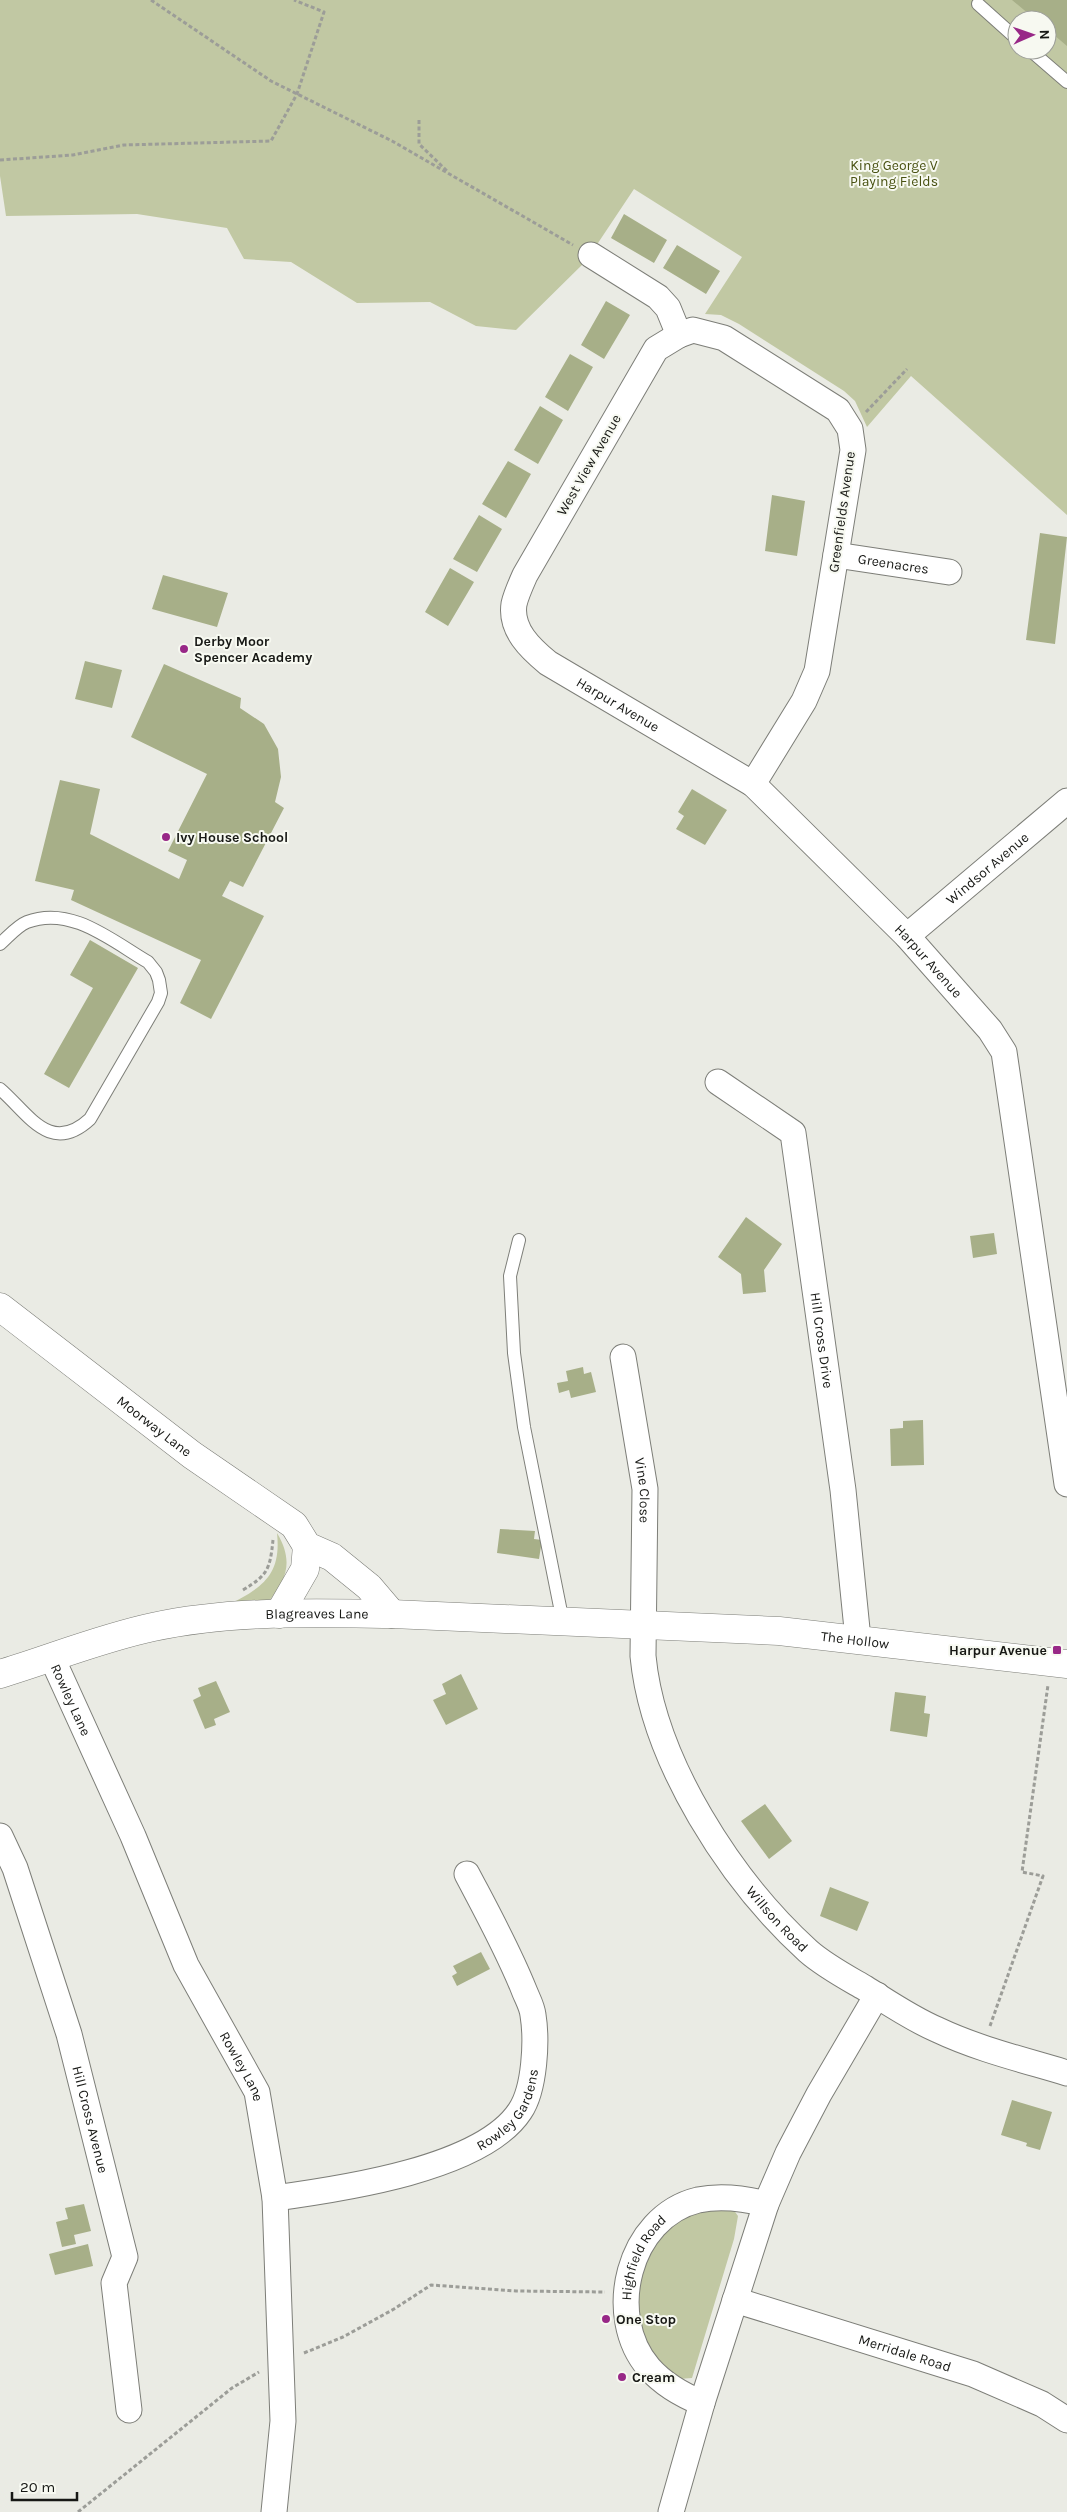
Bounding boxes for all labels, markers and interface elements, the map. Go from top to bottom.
north arrow [1007,10,1057,60]
text: N [1036,29,1053,40]
park label: King George V Playing Fields [850,157,938,190]
street label: West View Avenue [553,411,625,519]
street label: Greenfields Avenue [825,450,859,574]
street label: Greenacres [857,550,930,577]
place label: Derby Moor Spencer Academy [194,633,312,666]
marker: Derby Moor Spencer Academy [178,643,190,655]
street label: Harpur Avenue [574,673,663,735]
place label: Ivy House School [176,829,288,846]
street label: Windsor Avenue [942,829,1032,908]
marker: Ivy House School [160,831,172,843]
street label: Harpur Avenue [891,920,966,1001]
street label: Hill Cross Drive [807,1291,837,1389]
street label: Moorway Lane [114,1392,195,1460]
street label: Vine Close [631,1456,654,1523]
street label: Blagreaves Lane [265,1605,369,1622]
street label: The Hollow [820,1627,890,1652]
place label: Harpur Avenue [949,1642,1047,1659]
marker: Harpur Avenue [1051,1644,1063,1656]
street label: Rowley Lane [47,1661,95,1739]
street label: Willson Road [743,1883,812,1955]
street label: Rowley Lane [216,2028,267,2102]
street label: Hill Cross Avenue [69,2064,112,2175]
street label: Rowley Gardens [473,2068,542,2154]
street label: Highfield Road [618,2211,669,2301]
place label: One Stop [616,2311,676,2328]
marker: One Stop [600,2313,612,2325]
street label: Merridale Road [857,2330,953,2375]
place label: Cream [632,2369,675,2386]
marker: Cream [616,2371,628,2383]
scale bar [12,2470,78,2502]
text: 20 m [20,2478,55,2496]

